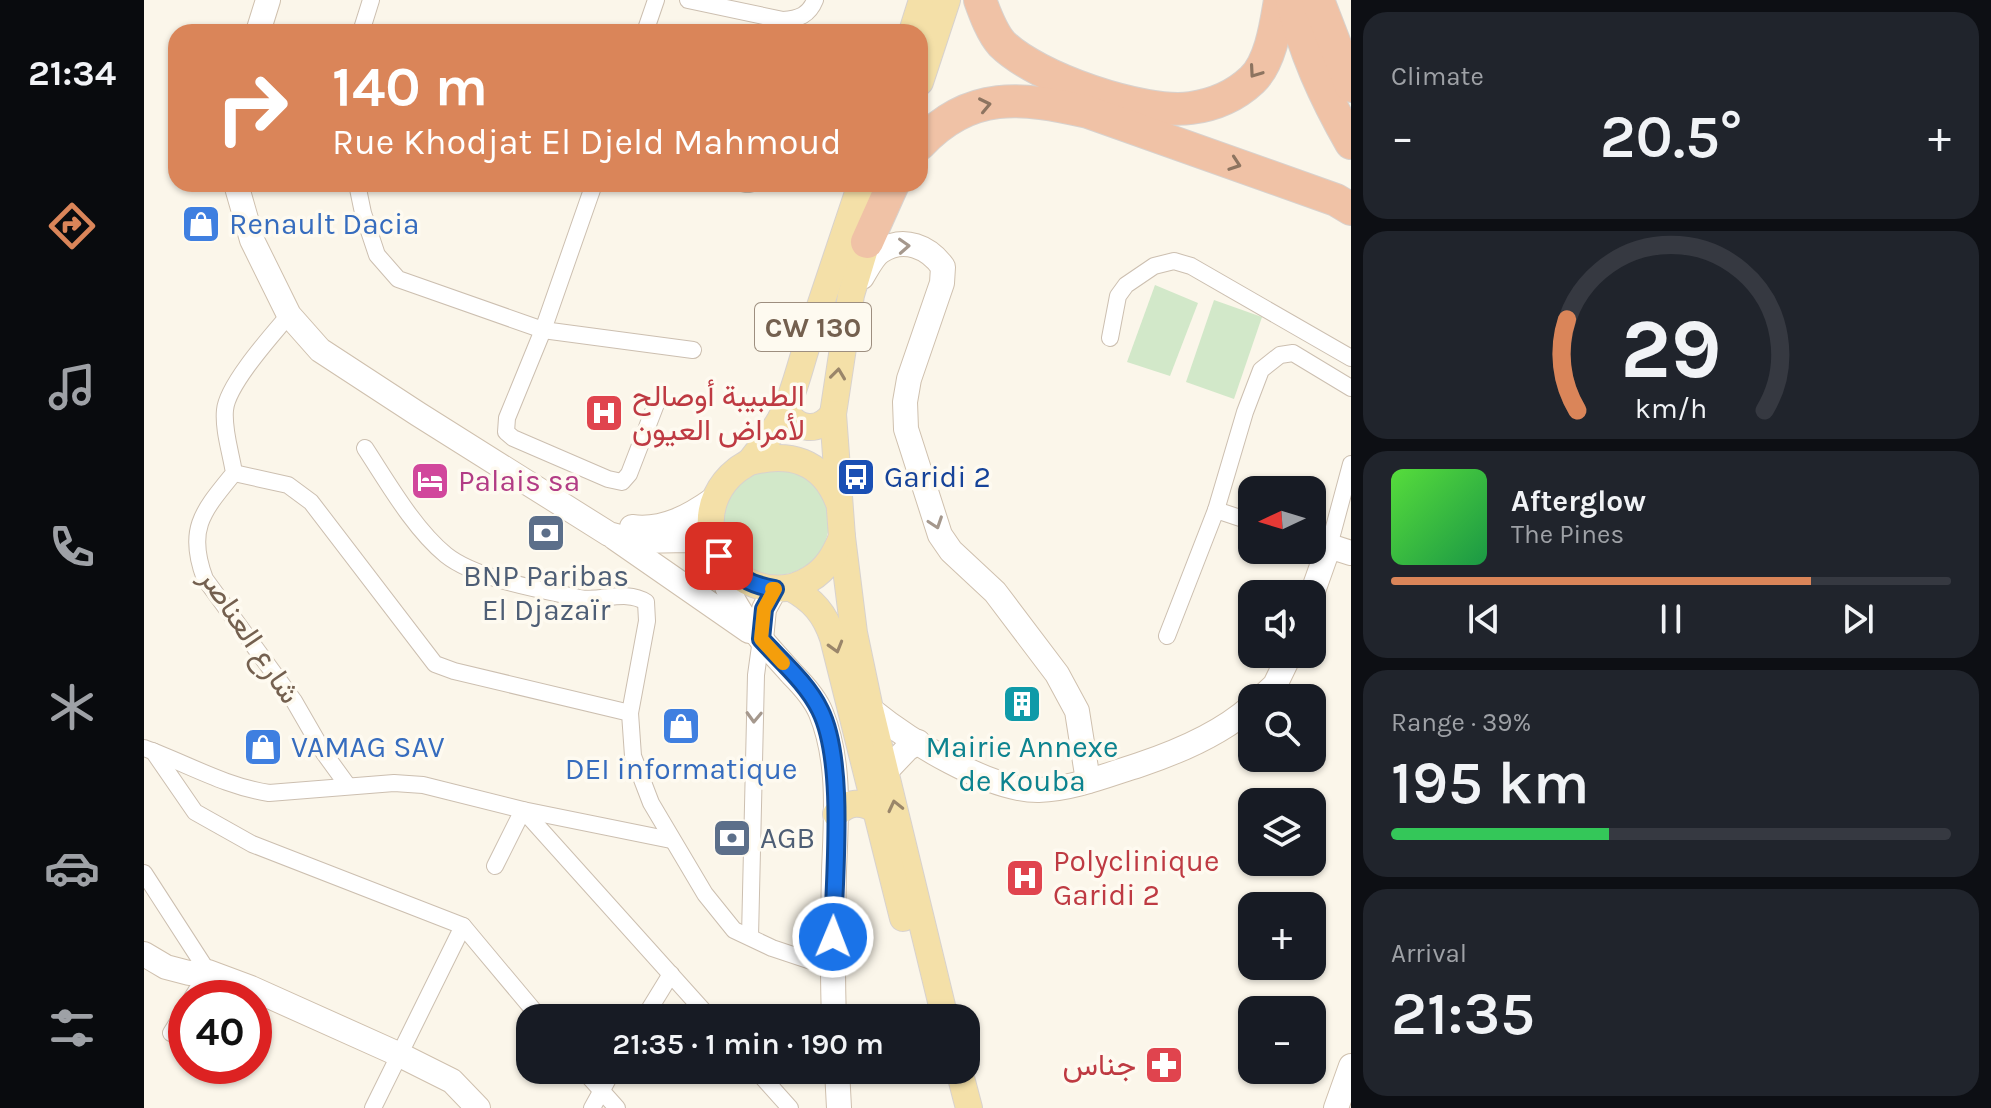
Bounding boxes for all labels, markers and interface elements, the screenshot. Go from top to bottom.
text: 21:34 [28,52,116,94]
text: 140 m [332,54,488,119]
icon: right [200,56,304,160]
text: Climate [1391,61,1484,92]
one-way arrow [1250,63,1265,78]
one-way arrow [977,97,991,114]
text: 20.5° [1600,102,1742,172]
text: − [1391,112,1414,163]
text: + [1928,112,1951,163]
text: Rue Khodjat El Djeld Mahmoud [332,121,842,163]
one-way arrow [1227,154,1241,171]
icon: directions [44,198,100,254]
shop icon: Renault Dacia [180,203,222,245]
place label: Renault Dacia [229,206,420,242]
one-way arrow [897,238,910,255]
text: 29 [1620,301,1722,398]
road number: CW 130 [755,303,871,351]
icon: music [44,359,100,415]
one-way arrow [829,367,846,380]
place label: الطبيبة أوصالح لأمراض العيون [632,378,805,448]
hospital icon: الطبيبة أوصالح لأمراض العيون [583,392,625,434]
text: km/h [1635,392,1707,425]
bus stop icon: Garidi 2 [835,456,877,498]
place label: Garidi 2 [884,459,991,495]
hotel icon: Palais sa [409,460,451,502]
place label: Palais sa [458,463,580,499]
north arrow [1238,476,1326,564]
map controls [1238,476,1326,1084]
text: Afterglow [1511,483,1646,519]
bank icon: BNP Paribas El Djazaïr [525,512,567,554]
one-way arrow [927,515,943,529]
icon: phone [44,519,100,575]
text: The Pines [1511,519,1624,550]
pin [685,522,753,590]
icon: arrive [697,534,741,578]
place label: BNP Paribas El Djazaïr [463,558,629,628]
street label: شارع العناصر [190,561,308,711]
button: sound [1238,580,1326,668]
icon: previous [1462,597,1506,641]
icon: pause [1649,597,1693,641]
icon: next [1836,597,1880,641]
one-way arrow [826,640,843,654]
icon: climate [44,679,100,735]
building icon: Mairie Annexe de Kouba [1001,683,1043,725]
button: search [1238,684,1326,772]
shop icon: DEI informatique [660,705,702,747]
text: Range · 39% [1391,707,1531,738]
one-way arrow [746,711,763,724]
shop icon: VAMAG SAV [242,726,284,768]
place label: VAMAG SAV [291,729,445,765]
place label: Mairie Annexe de Kouba [926,729,1118,799]
text: 195 km [1391,748,1589,818]
place label: DEI informatique [565,751,797,787]
button: layers [1238,788,1326,876]
one-way arrow [887,800,904,813]
bank icon: AGB [711,817,753,859]
place label: AGB [760,820,815,856]
icon: car [44,840,100,896]
place label: Polyclinique Garidi 2 [1053,843,1219,913]
hospital icon: Polyclinique Garidi 2 [1004,857,1046,899]
button: + [1238,892,1326,980]
position arrow [791,895,875,979]
text: Arrival [1391,938,1467,969]
text: 21:35 [1391,979,1535,1049]
speed limit sign: 40 [168,980,272,1084]
button: − [1238,996,1326,1084]
icon: filters [44,1000,100,1056]
text: 21:35 · 1 min · 190 m [612,1026,884,1062]
pharmacy icon: جناس [1143,1044,1185,1086]
place label: جناس [1062,1047,1136,1083]

